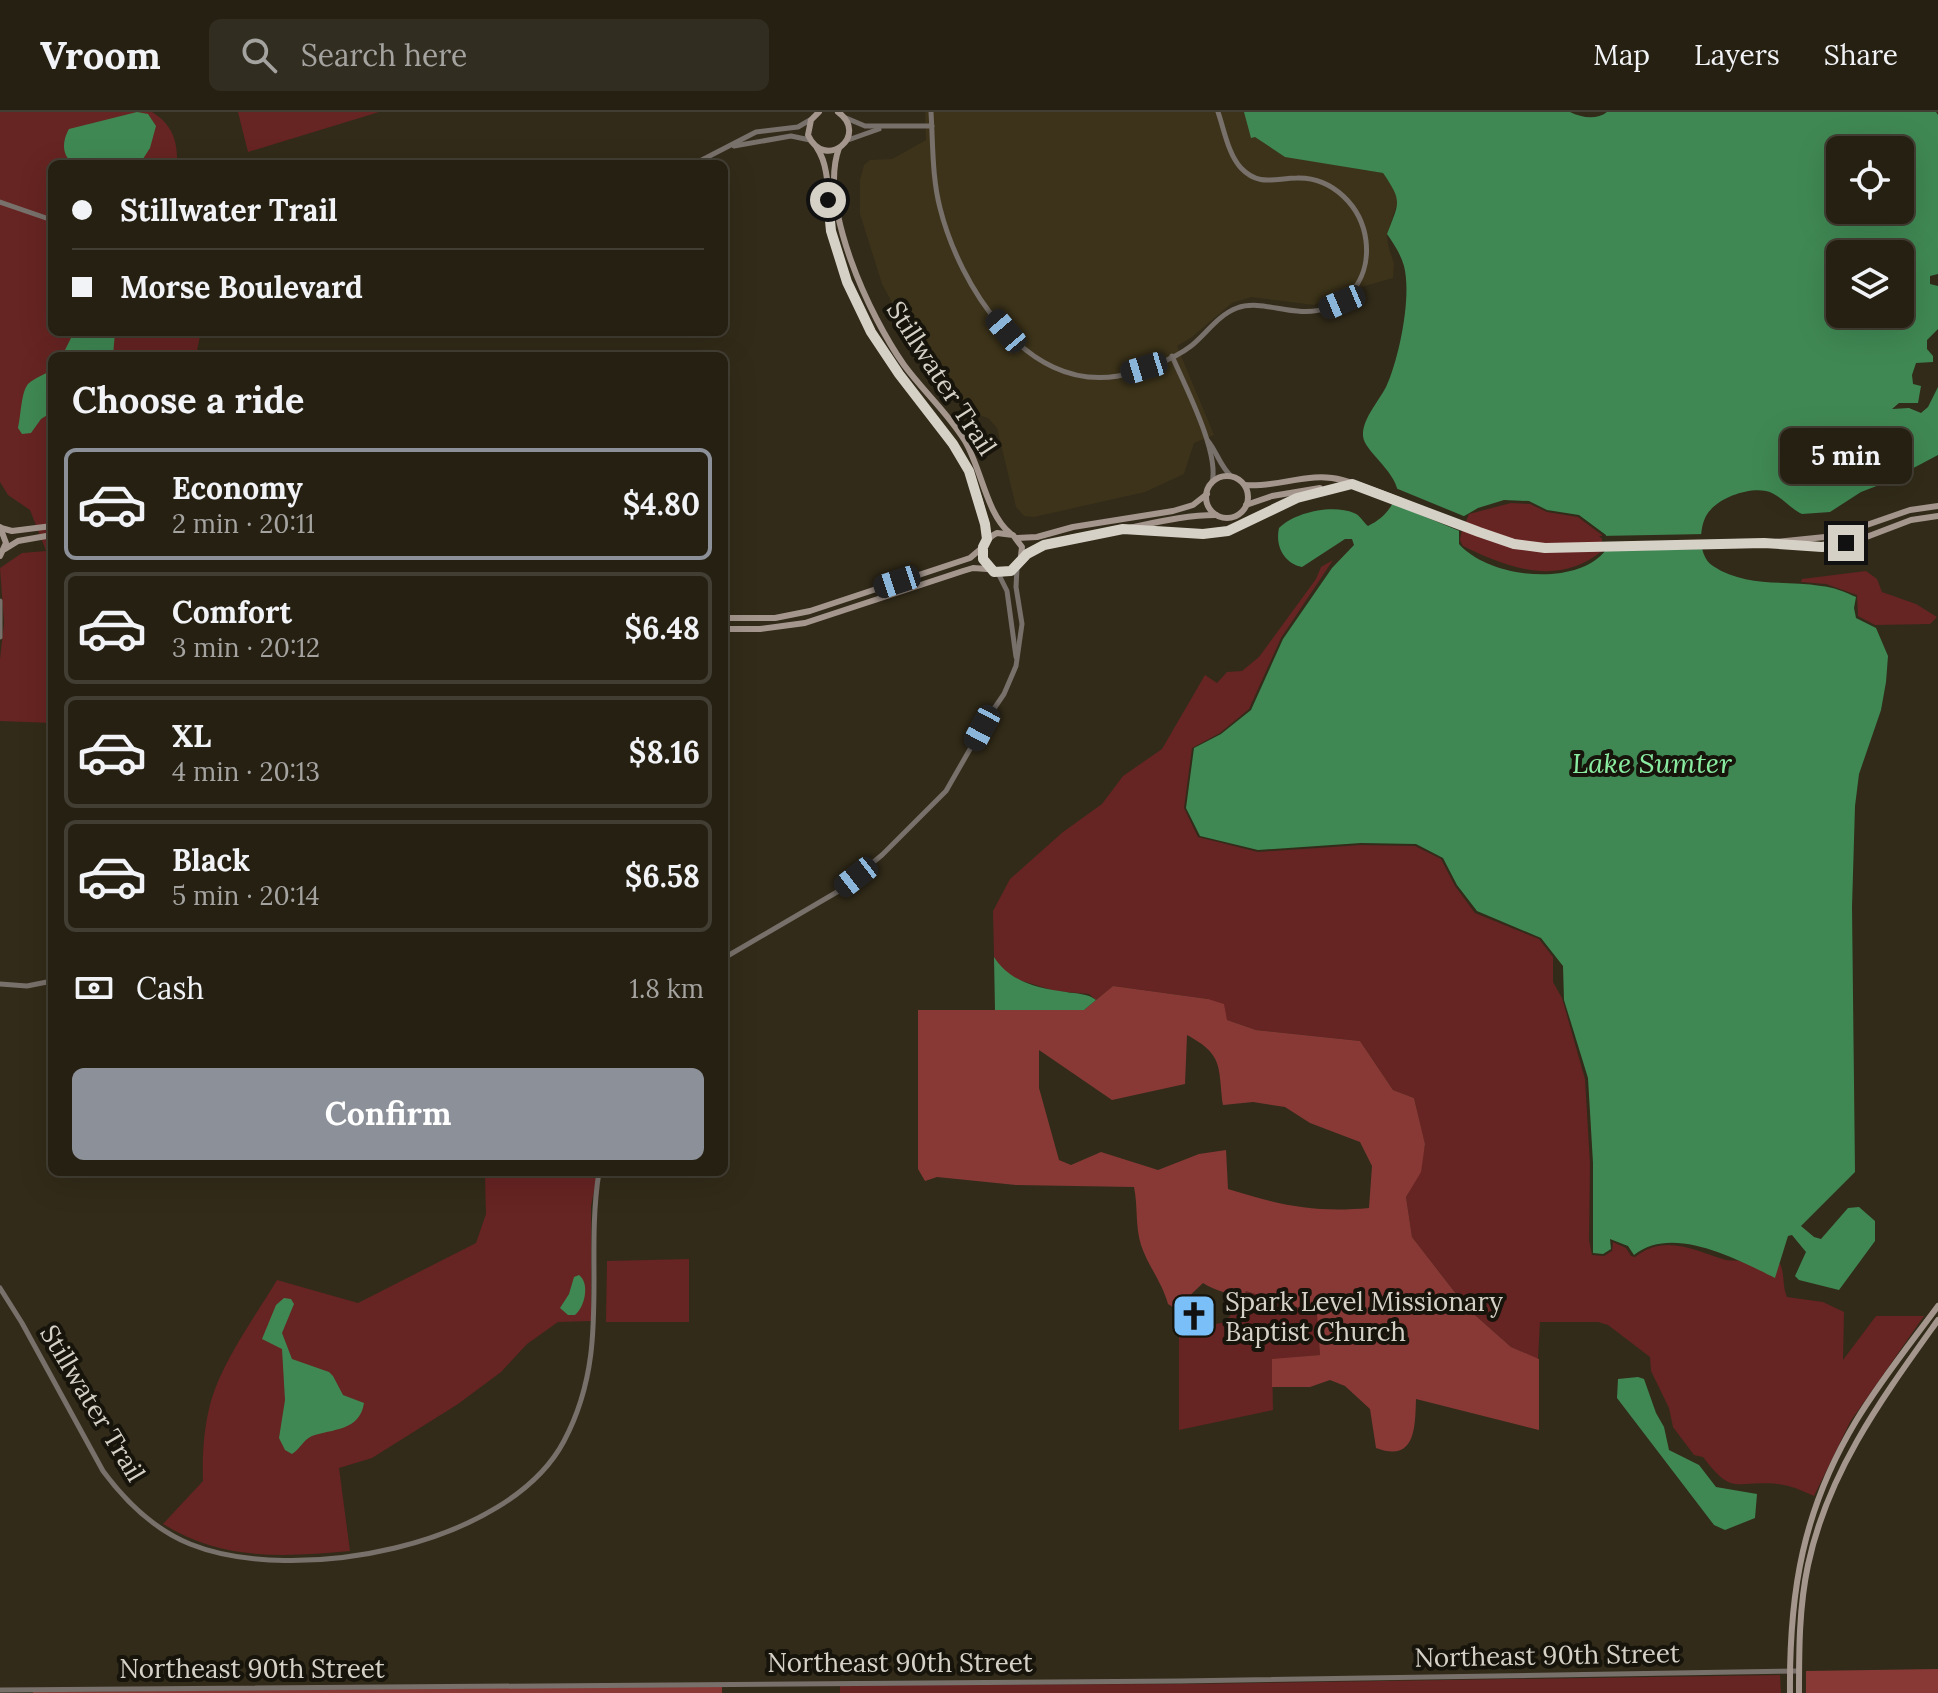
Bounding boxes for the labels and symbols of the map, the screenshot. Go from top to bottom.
route start [810,182,846,218]
car [1315,282,1369,322]
street label: Stillwater Trail [880,295,1004,461]
car [981,305,1031,357]
car [1118,350,1170,386]
callout: 5 min [1780,427,1912,483]
route end [1828,525,1864,561]
car [870,563,924,601]
car [960,701,1004,755]
water label: Lake Sumter [1572,745,1732,781]
car [830,853,882,901]
place label: Spark Level Missionary Baptist Church [1225,1285,1503,1348]
church icon: Spark Level Missionary Baptist Church [1170,1292,1218,1340]
street label: Stillwater Trail [33,1319,153,1487]
street label: Northeast 90th Street [1414,1636,1680,1674]
street label: Northeast 90th Street [767,1646,1033,1679]
street label: Northeast 90th Street [119,1652,385,1685]

